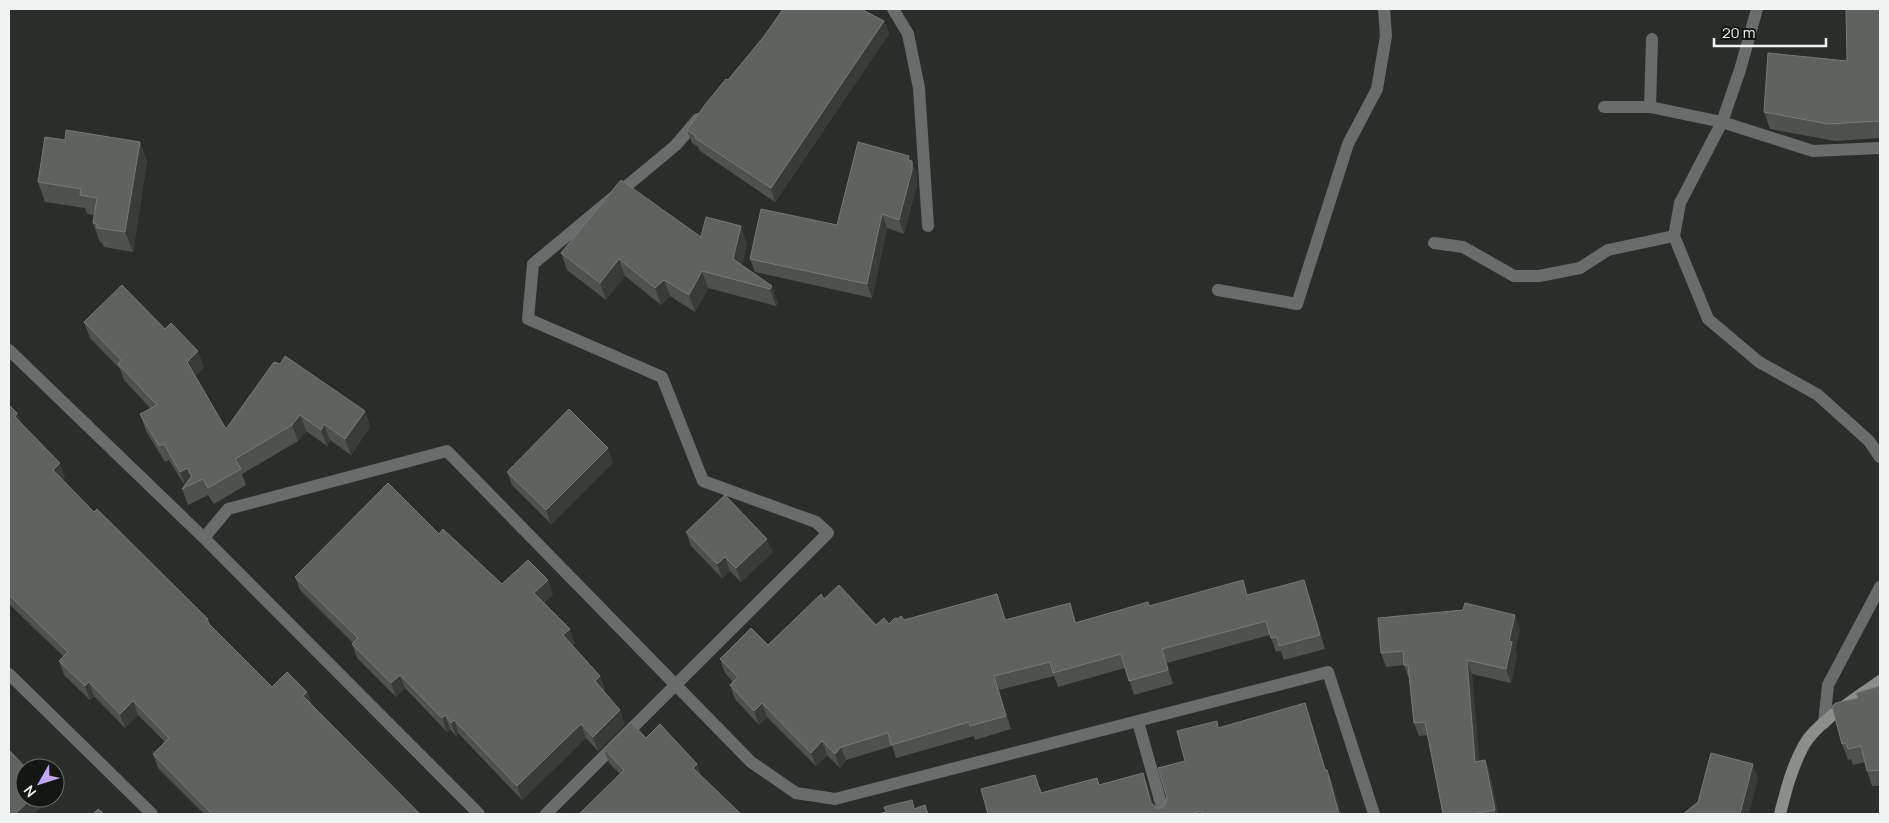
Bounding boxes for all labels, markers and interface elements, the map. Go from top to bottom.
scale bar [1714,15,1826,47]
text: 20 m [1722,22,1755,43]
north arrow [15,758,65,808]
text: N [19,782,40,801]

